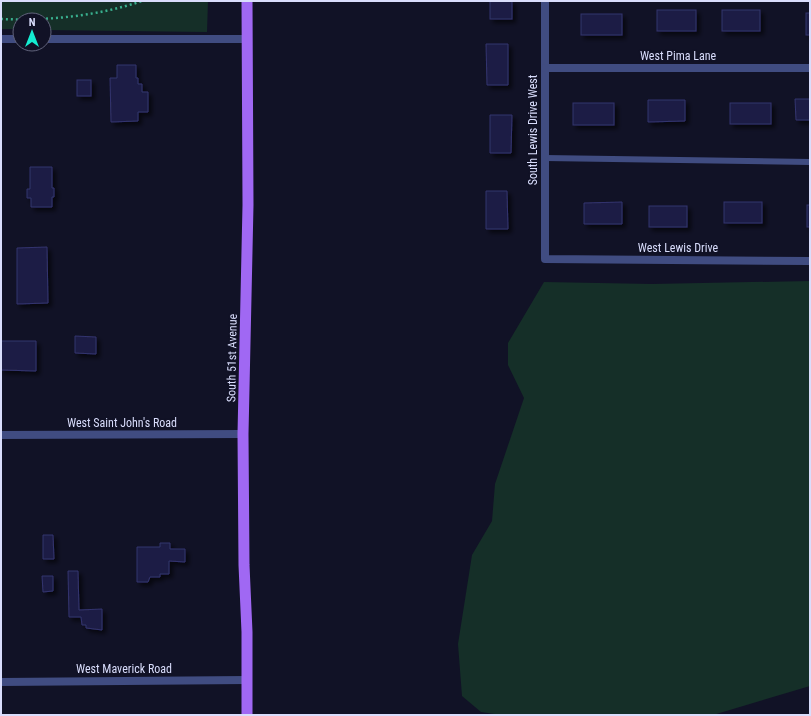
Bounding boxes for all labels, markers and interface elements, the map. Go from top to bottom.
north arrow [12,12,52,52]
text: N [29,16,36,29]
street label: West Pima Lane [640,49,716,63]
street label: South Lewis Drive West [526,74,540,185]
street label: West Lewis Drive [638,241,719,255]
street label: South 51st Avenue [224,313,240,402]
street label: West Saint John's Road [67,416,177,430]
street label: West Maverick Road [76,662,172,676]

